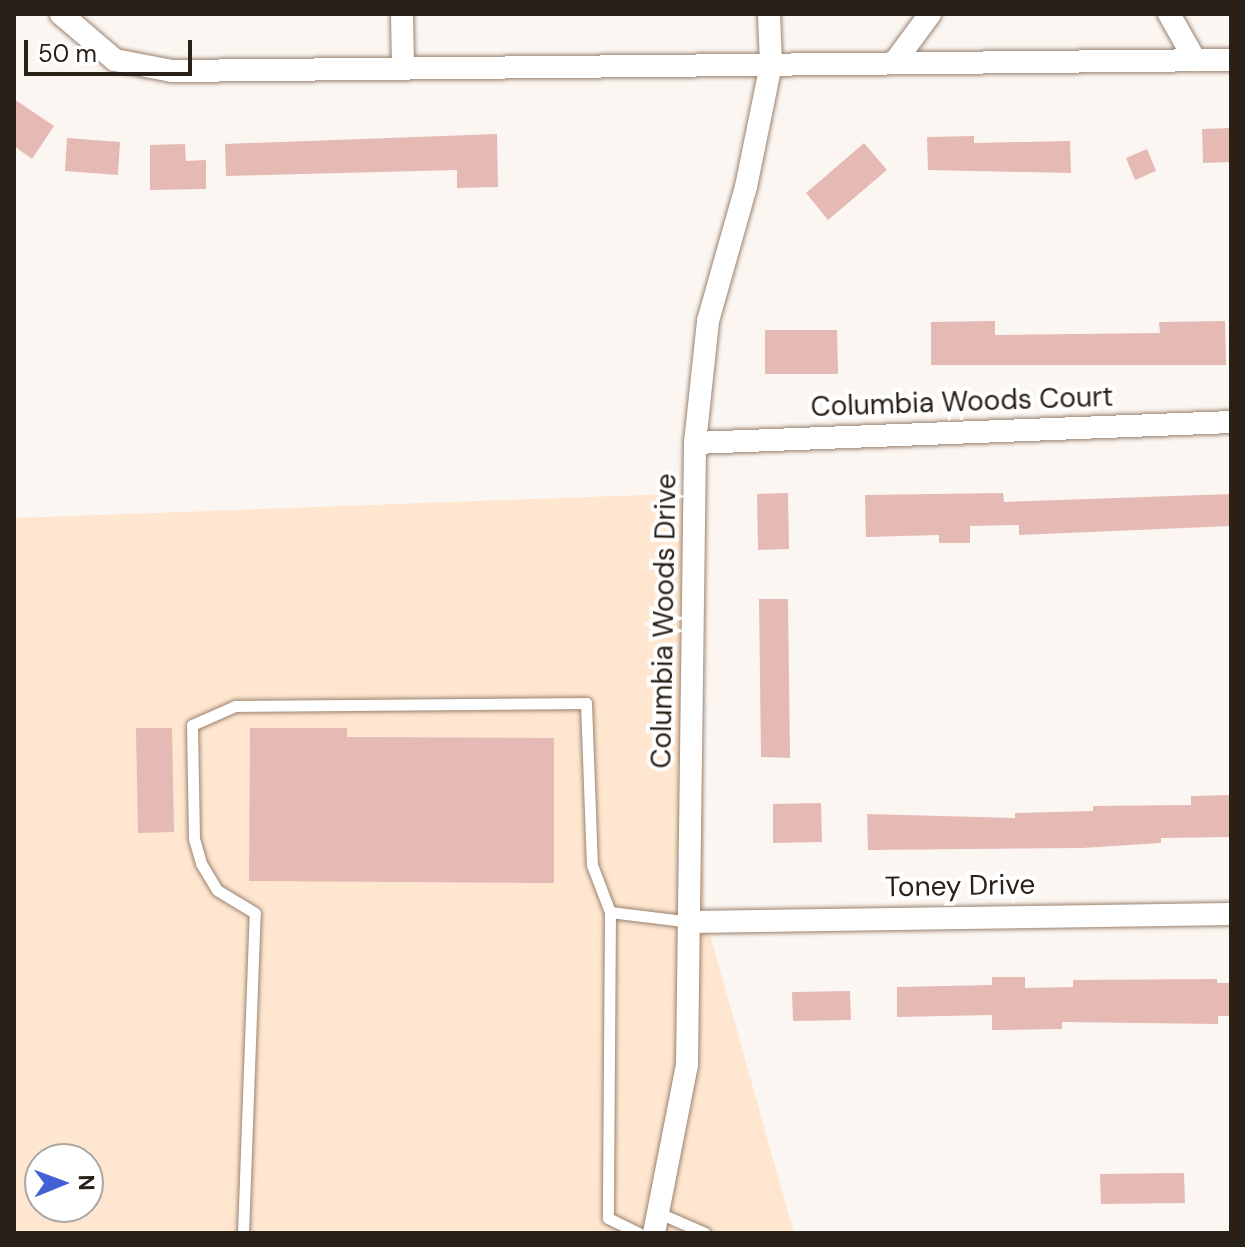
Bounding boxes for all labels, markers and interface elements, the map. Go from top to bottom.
scale bar [28,24,196,74]
text: 50 m [38,38,97,69]
street label: Columbia Woods Court [810,380,1114,424]
street label: Columbia Woods Drive [645,473,683,769]
street label: Toney Drive [884,868,1036,904]
north arrow [24,1143,104,1223]
text: N [72,1174,101,1191]

